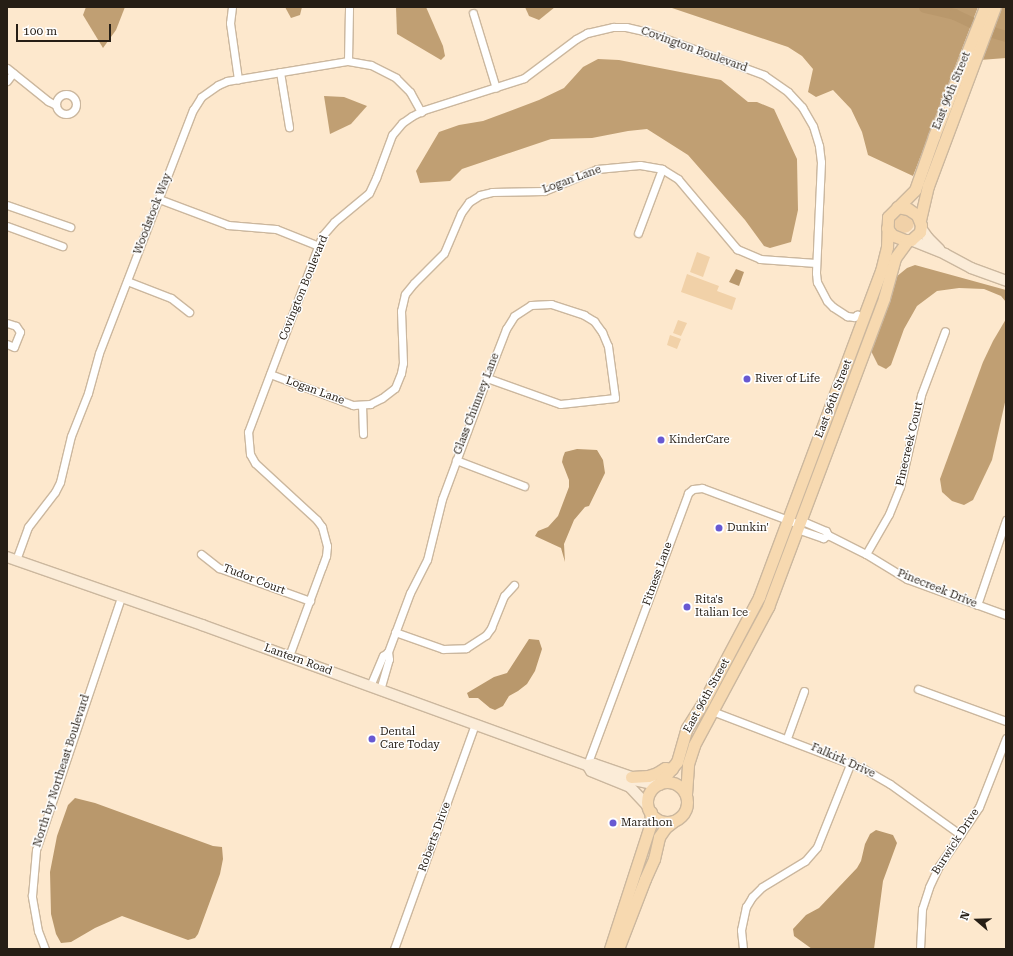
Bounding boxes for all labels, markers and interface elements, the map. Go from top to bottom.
scale bar [18,16,113,42]
text: 100 m [23,24,57,38]
street label: Covington Boulevard [639,25,749,75]
street label: East 96th Street [930,50,974,132]
street label: Logan Lane [541,163,603,197]
street label: Woodstock Way [131,171,175,257]
street label: Covington Boulevard [277,233,331,343]
street label: Glass Chimney Lane [452,351,502,457]
street label: East 96th Street [813,358,855,440]
place label: River of Life [755,372,820,386]
street label: Logan Lane [284,374,346,408]
marker: River of Life [742,374,752,384]
street label: Pinecreek Court [894,400,926,488]
place label: KinderCare [669,433,730,447]
marker: KinderCare [656,435,666,445]
place label: Dunkin' [727,521,769,535]
marker: Dunkin' [714,523,724,533]
street label: Fitness Lane [640,540,676,608]
street label: Tudor Court [221,562,287,598]
street label: Pinecreek Drive [895,567,979,611]
place label: Rita's Italian Ice [695,594,748,620]
marker: Rita's Italian Ice [682,602,692,612]
street label: Lantern Road [262,642,334,678]
street label: East 96th Street [681,656,733,736]
street label: North by Northeast Boulevard [31,693,93,849]
place label: Dental Care Today [380,726,440,752]
marker: Dental Care Today [367,734,377,744]
street label: Falkirk Drive [809,741,877,781]
street label: Roberts Drive [416,800,454,874]
street label: Burwick Drive [930,806,982,878]
place label: Marathon [621,816,673,830]
marker: Marathon [608,818,618,828]
north arrow [957,900,997,940]
text: N [958,910,973,922]

